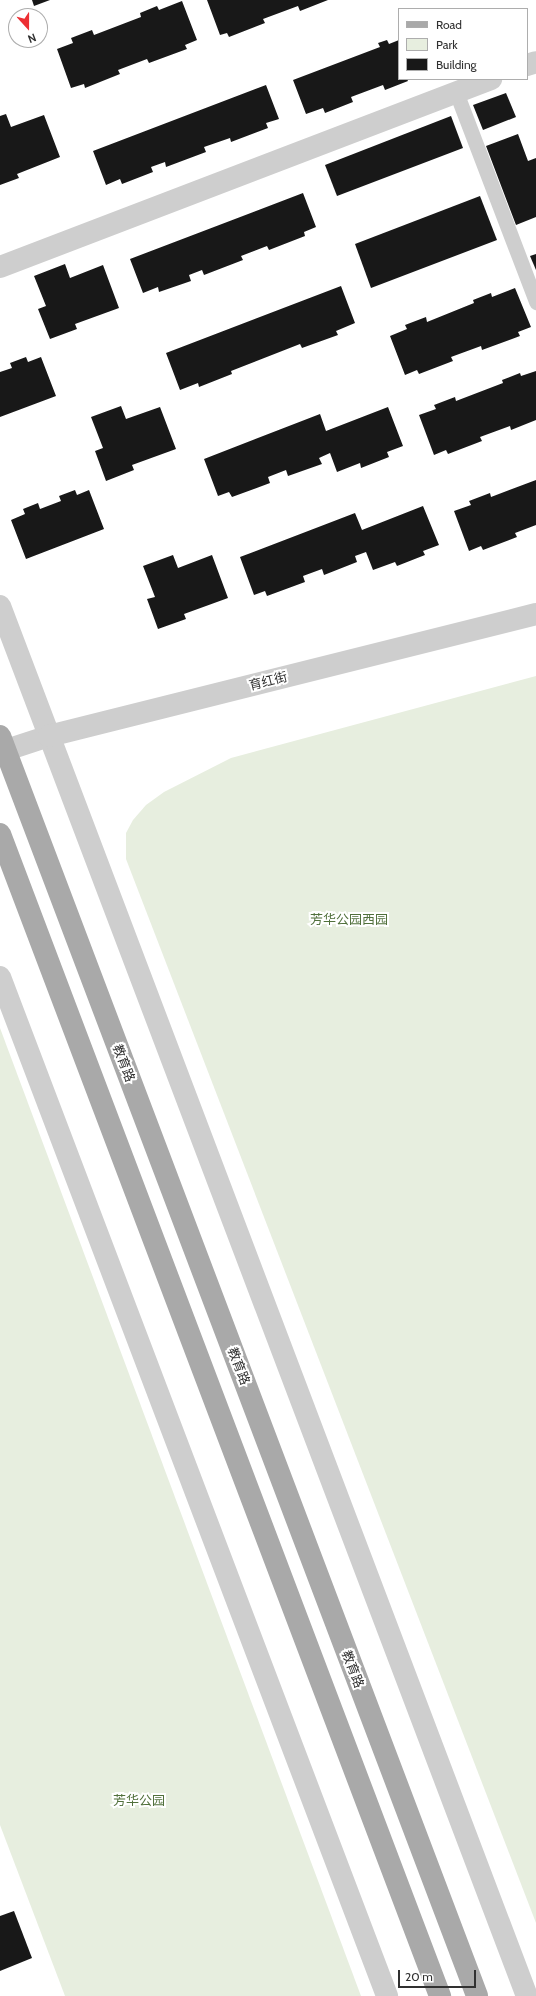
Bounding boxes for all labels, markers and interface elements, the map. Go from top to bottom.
north arrow [8,8,48,48]
legend [398,8,528,80]
text: Road [436,17,462,32]
text: N [26,30,38,46]
text: Park [436,37,458,52]
text: Building [436,57,477,72]
street label: 育红街 [247,669,289,693]
park label: 芳华公园西园 [310,911,388,927]
street label: 教育路 [110,1042,138,1084]
street label: 教育路 [225,1345,253,1387]
street label: 教育路 [339,1648,367,1690]
park label: 芳华公园 [113,1792,165,1808]
scale bar [400,1962,478,1988]
text: 20 m [405,1969,433,1984]

